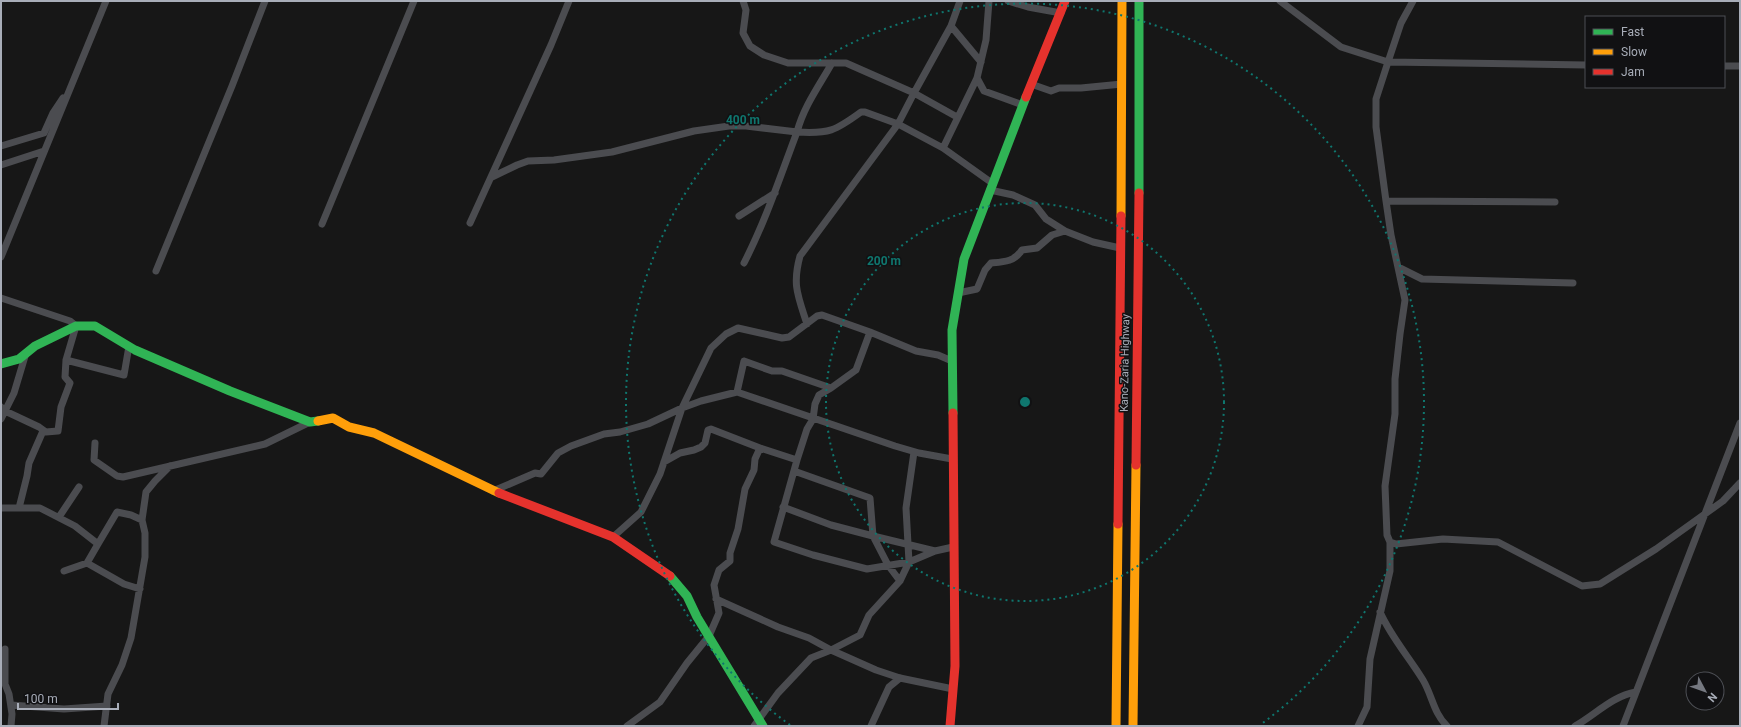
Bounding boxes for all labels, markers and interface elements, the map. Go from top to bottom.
legend [1585,16,1725,88]
text: Fast [1621,25,1644,39]
text: Slow [1621,45,1647,59]
text: Jam [1621,65,1645,79]
text: 400 m [726,113,760,127]
text: 200 m [867,254,901,268]
street label: Kano-Zaria Highway [1118,313,1132,412]
centre of rings [1018,395,1032,409]
north arrow [1685,671,1725,711]
scale bar [18,685,118,711]
text: N [1705,690,1720,705]
text: 100 m [24,692,58,706]

